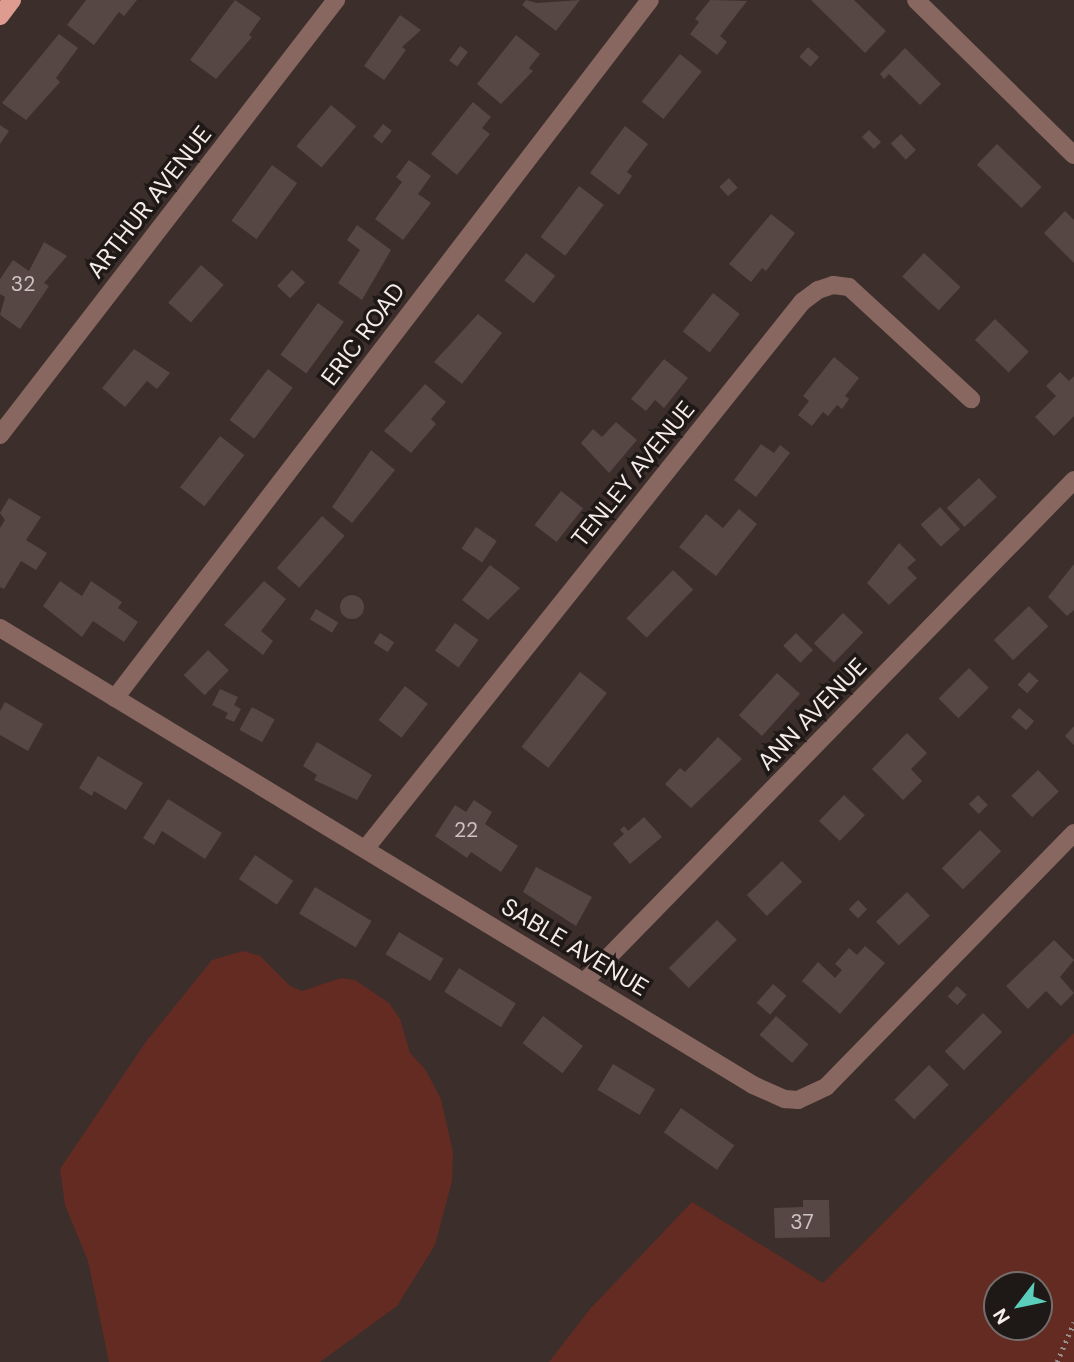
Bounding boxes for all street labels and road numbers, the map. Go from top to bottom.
street label: ARTHUR AVENUE [81,120,217,284]
street label: ERIC ROAD [315,277,411,391]
street label: TENLEY AVENUE [565,395,701,553]
street label: ANN AVENUE [751,652,873,776]
street label: SABLE AVENUE [496,892,654,1002]

